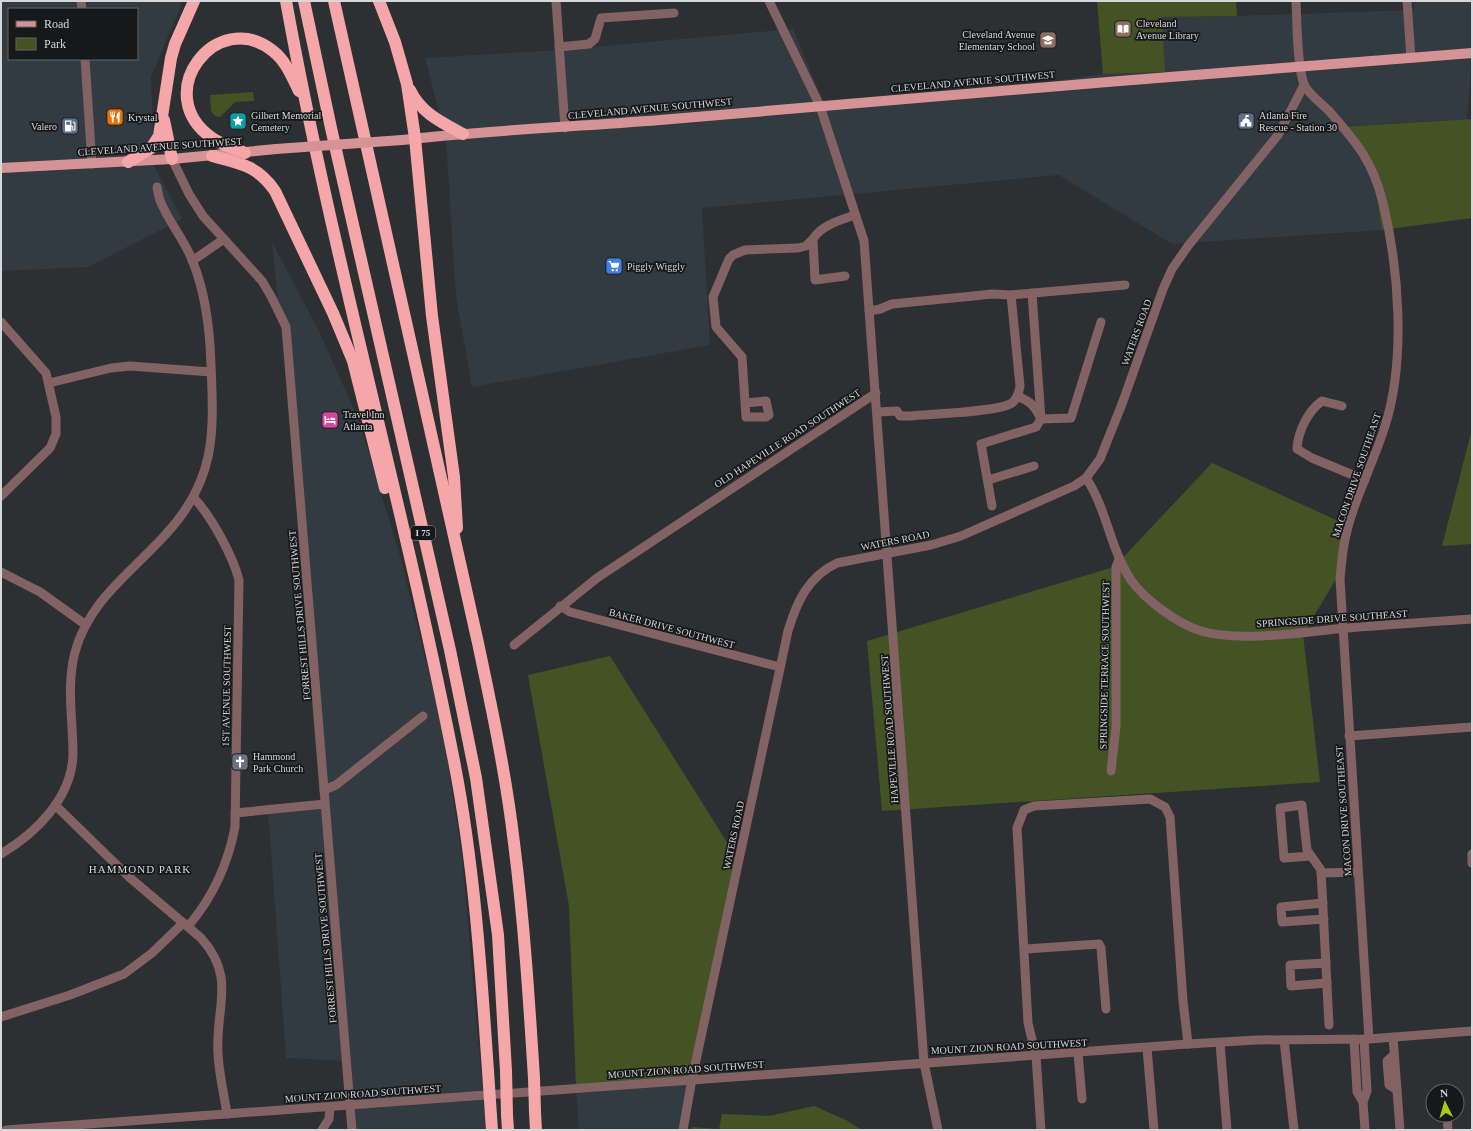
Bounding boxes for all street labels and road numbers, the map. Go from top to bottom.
street label: CLEVELAND AVENUE SOUTHWEST [890,69,1056,94]
street label: CLEVELAND AVENUE SOUTHWEST [567,96,733,121]
street label: CLEVELAND AVENUE SOUTHWEST [77,135,243,158]
street label: WATERS ROAD [1119,298,1154,367]
street label: OLD HAPEVILLE ROAD SOUTHWEST [712,387,862,490]
street label: MACON DRIVE SOUTHEAST [1330,411,1383,539]
road number: I 75 [411,526,435,540]
street label: WATERS ROAD [860,528,930,553]
street label: FORREST HILLS DRIVE SOUTHWEST [287,529,312,700]
street label: SPRINGSIDE TERRACE SOUTHWEST [1098,581,1111,749]
street label: BAKER DRIVE SOUTHWEST [608,606,736,651]
street label: SPRINGSIDE DRIVE SOUTHEAST [1256,608,1408,629]
street label: 1ST AVENUE SOUTHWEST [220,625,233,747]
street label: HAPEVILLE ROAD SOUTHWEST [879,654,900,804]
street label: MACON DRIVE SOUTHEAST [1333,745,1354,877]
street label: WATERS ROAD [721,800,746,870]
street label: FORREST HILLS DRIVE SOUTHWEST [313,852,338,1023]
street label: MOUNT ZION ROAD SOUTHWEST [930,1037,1088,1056]
street label: MOUNT ZION ROAD SOUTHWEST [607,1059,765,1080]
street label: MOUNT ZION ROAD SOUTHWEST [284,1083,442,1104]

